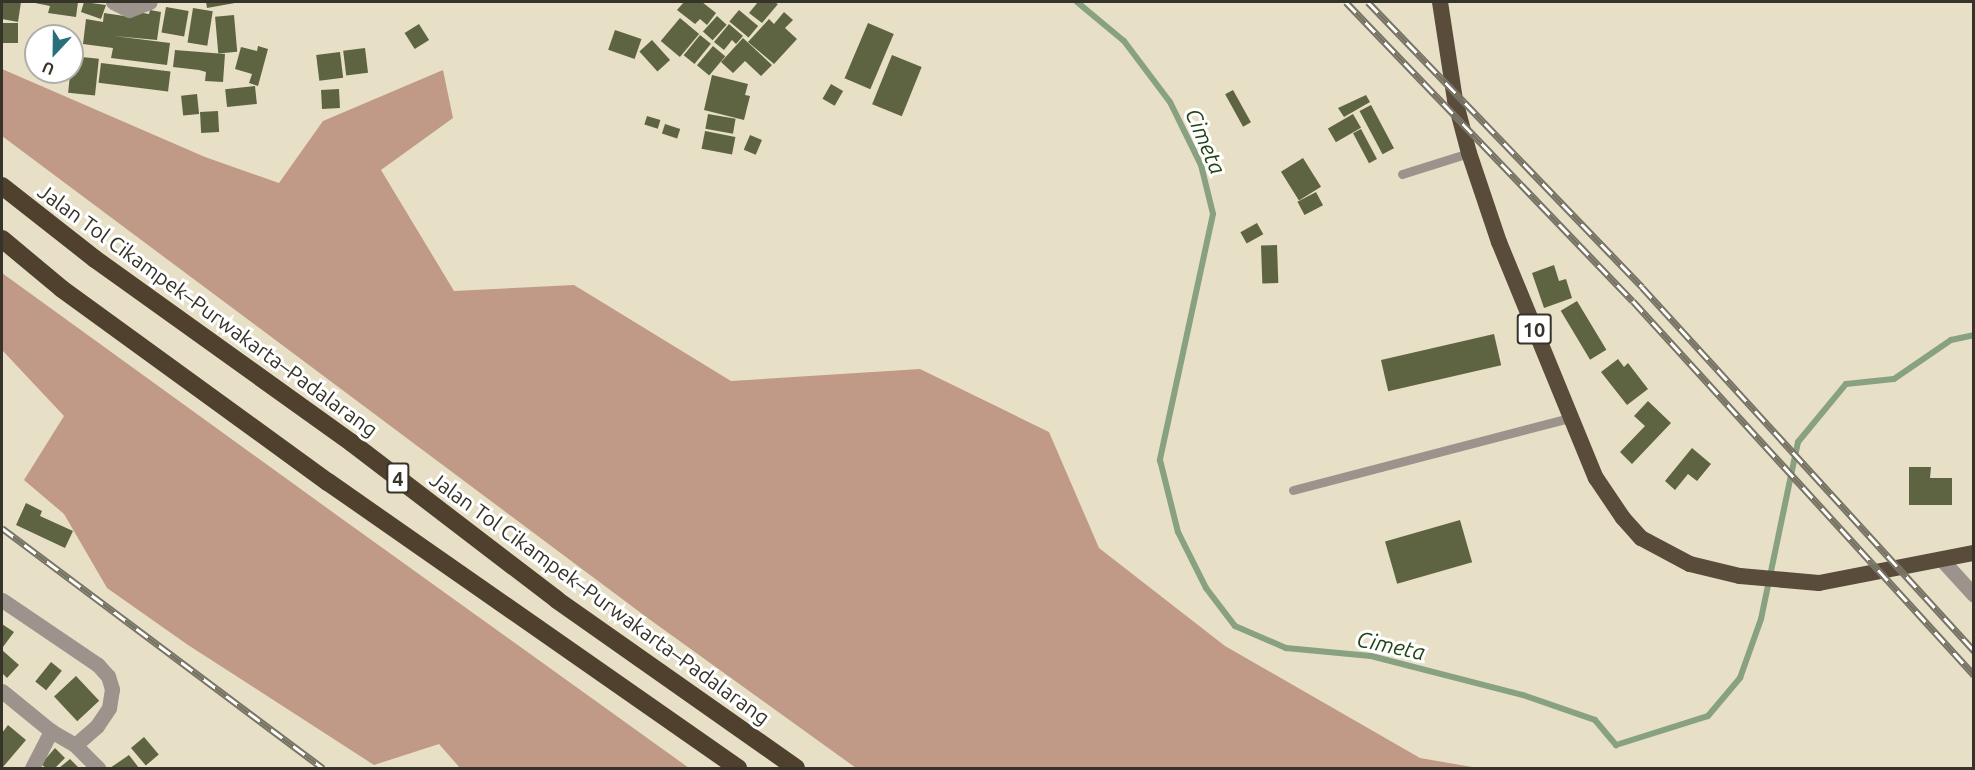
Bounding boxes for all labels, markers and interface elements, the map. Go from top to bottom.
north arrow [24,24,84,84]
text: U [39,58,57,79]
water label: Cimeta [1180,104,1232,178]
street label: Jalan Tol Cikampek–Purwakarta–Padalarang [33,178,383,442]
road number: 10 [1516,312,1552,346]
road number: 4 [386,461,410,495]
street label: Jalan Tol Cikampek–Purwakarta–Padalarang [425,466,775,730]
water label: Cimeta [1354,625,1428,665]

